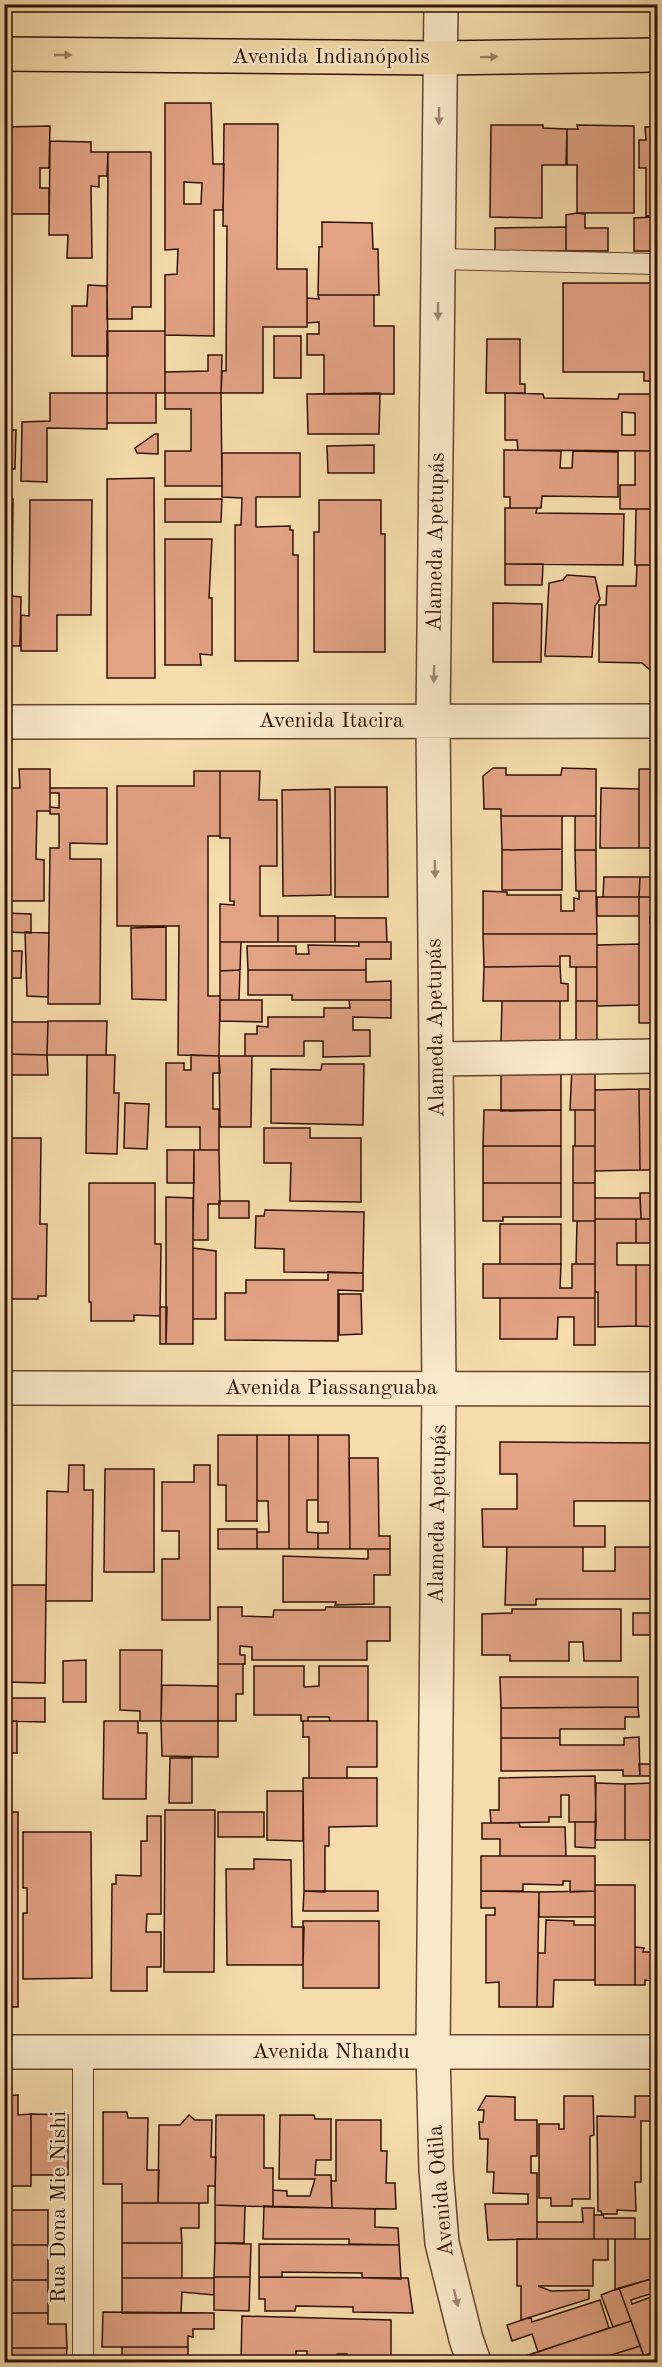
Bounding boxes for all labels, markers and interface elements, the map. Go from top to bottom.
street label: Avenida Indianópolis [232,46,430,68]
one-way arrow [53,50,72,59]
one-way arrow [479,52,498,62]
one-way arrow [434,107,444,126]
one-way arrow [433,302,443,321]
street label: Alameda Apetupás [423,452,449,632]
one-way arrow [429,665,439,684]
street label: Avenida Itacira [258,710,404,732]
one-way arrow [430,860,440,879]
street label: Alameda Apetupás [423,938,449,1118]
street label: Avenida Piassanguaba [225,1377,437,1399]
street label: Alameda Apetupás [425,1424,451,1604]
street label: Avenida Nhandu [252,2041,410,2063]
street label: Rua Dona Mie Nishi [48,2111,70,2303]
street label: Avenida Odila [424,2124,458,2258]
one-way arrow [451,2288,461,2307]

